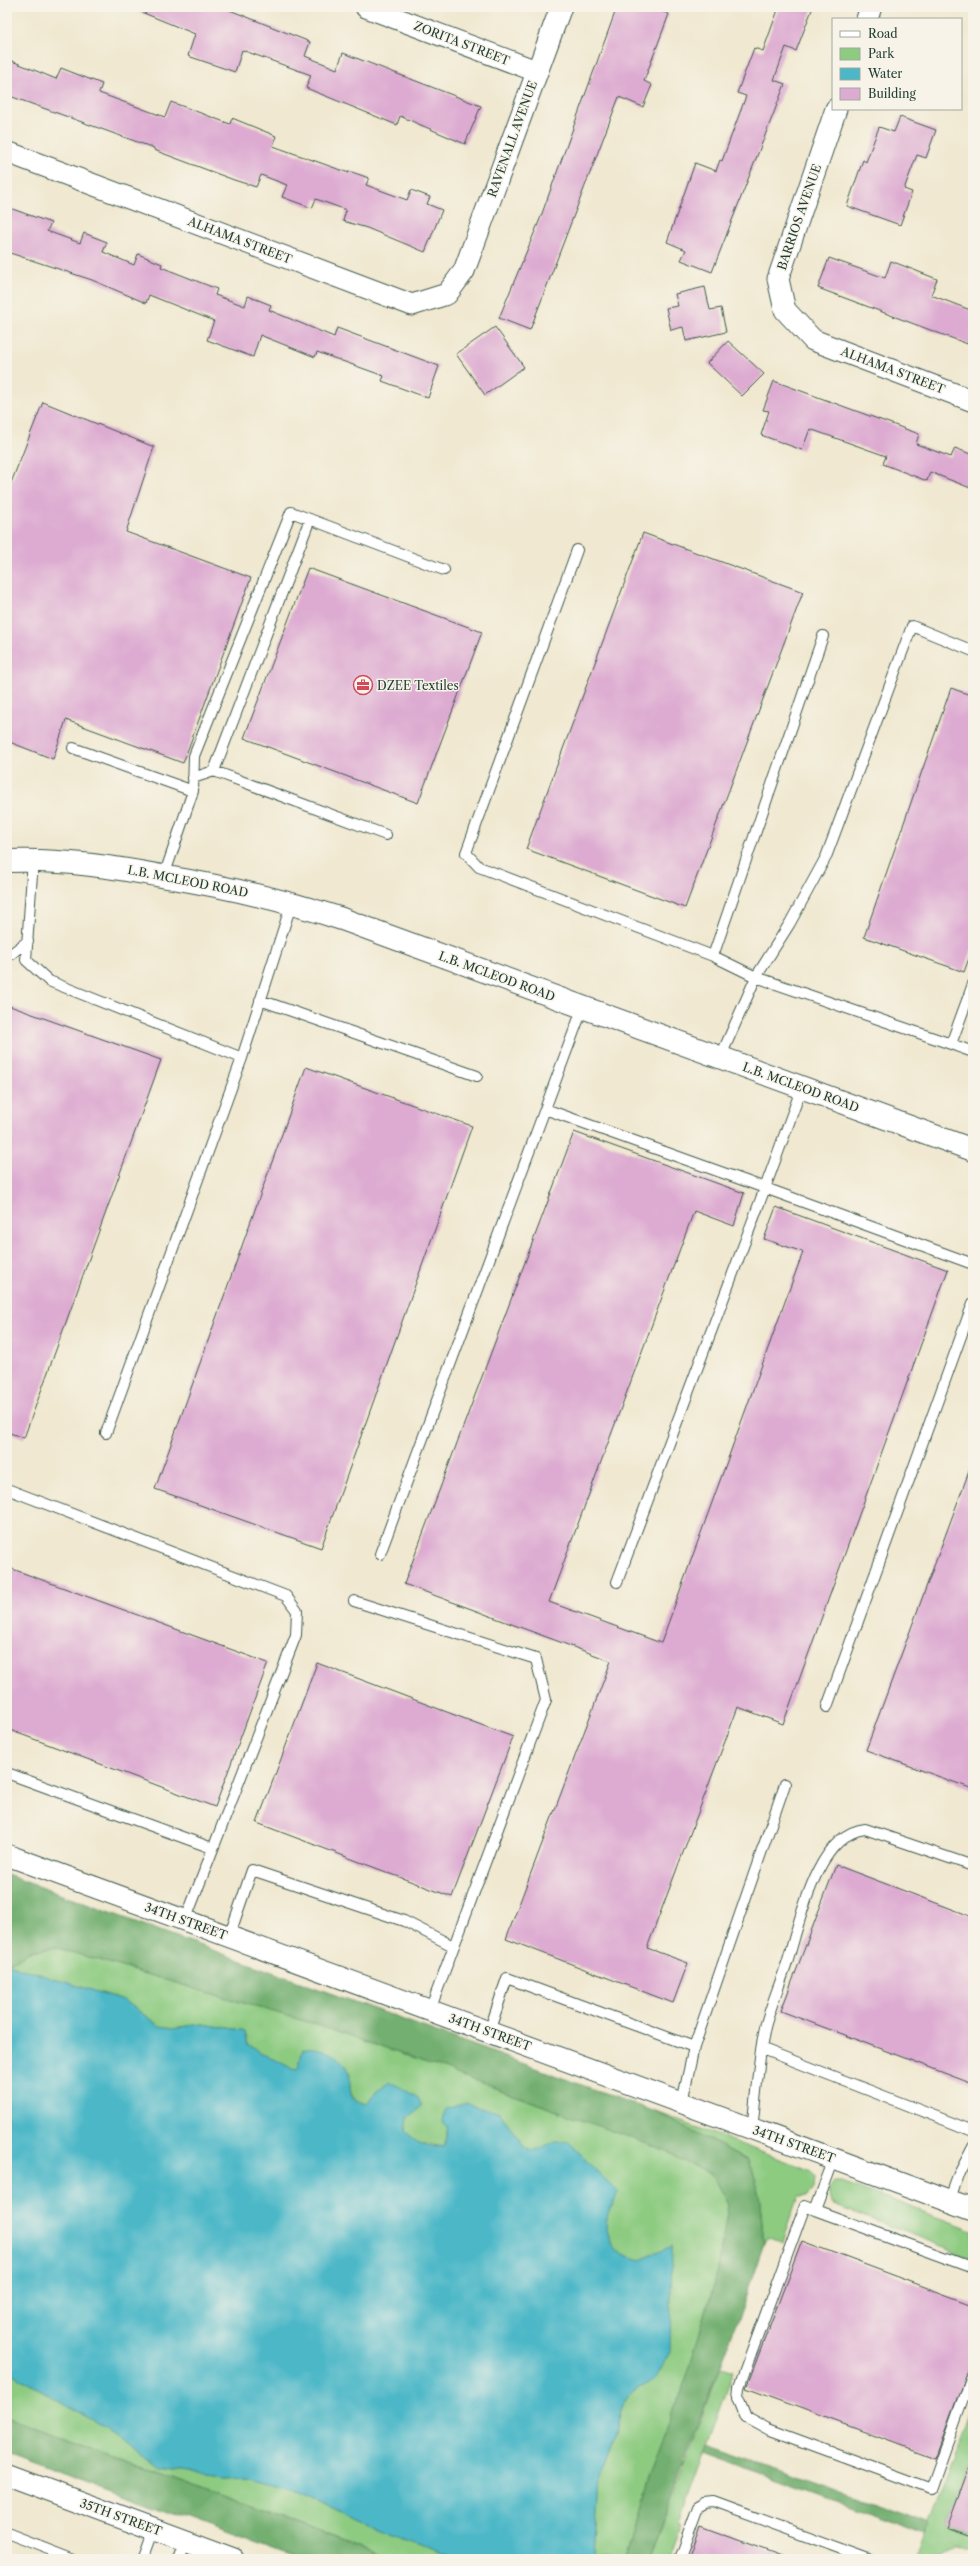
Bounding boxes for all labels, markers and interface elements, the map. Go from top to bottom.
street label: ZORITA STREET [412,18,512,68]
legend [832,18,962,110]
text: Road [868,26,898,41]
text: Park [868,46,895,61]
text: Water [867,66,902,81]
street label: RAVENALL AVENUE [484,79,540,199]
text: Building [868,86,916,101]
street label: BARRIOS AVENUE [774,162,824,272]
street label: ALHAMA STREET [185,213,294,267]
street label: ALHAMA STREET [838,343,947,397]
office icon: DZEE Textiles [352,674,374,696]
place label: DZEE Textiles [377,678,459,693]
street label: L.B. MCLEOD ROAD [126,862,250,900]
street label: L.B. MCLEOD ROAD [437,948,557,1004]
street label: L.B. MCLEOD ROAD [741,1059,861,1115]
street label: 34TH STREET [143,1899,229,1943]
street label: 34TH STREET [447,2010,533,2054]
street label: 34TH STREET [751,2122,837,2166]
street label: 35TH STREET [78,2495,164,2539]

